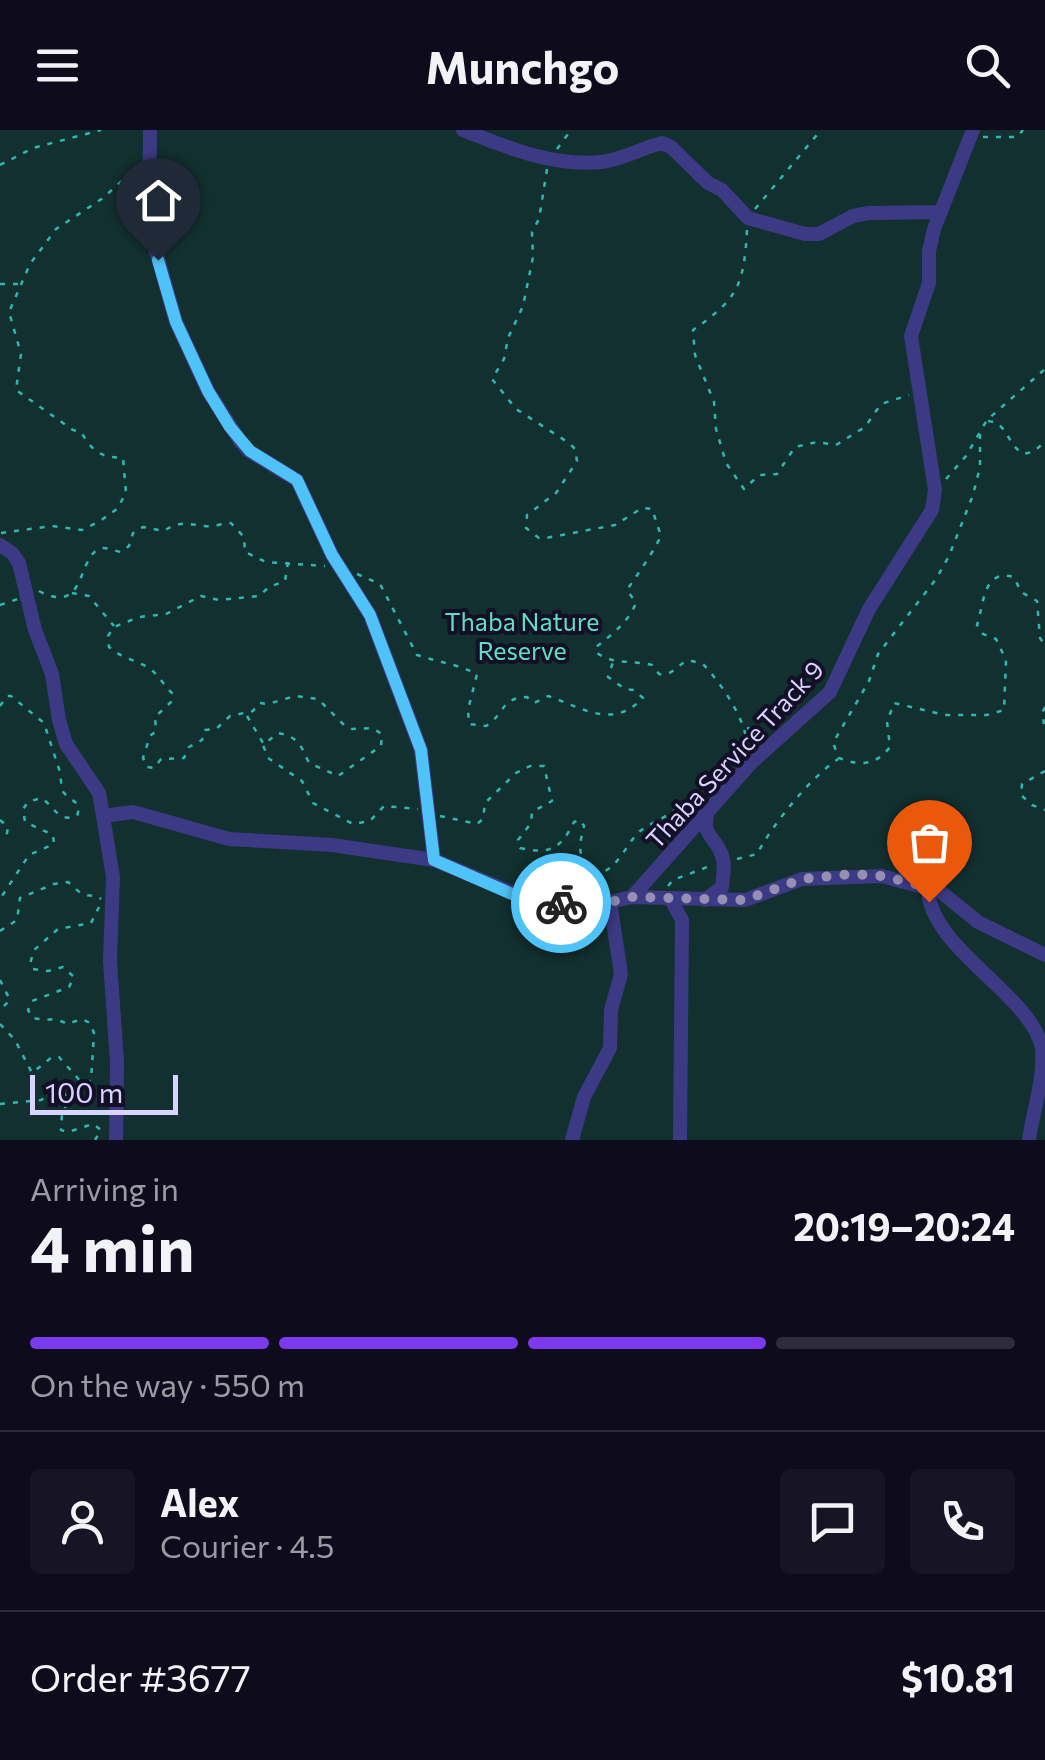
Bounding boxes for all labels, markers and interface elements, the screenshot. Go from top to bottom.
icon: menu [30,38,85,93]
text: Munchgo [426,38,619,93]
icon: search [960,38,1015,93]
pin [116,158,201,261]
icon: home [131,173,186,228]
park label: Thaba Nature Reserve [445,606,599,665]
street label: Thaba Service Track 9 [639,654,829,854]
pin [887,800,972,903]
icon: bag [902,815,957,870]
courier [511,853,611,953]
icon: bike [534,876,589,931]
scale bar [30,1070,178,1114]
text: 100 m [45,1075,123,1109]
text: Arriving in [30,1168,179,1208]
text: 20:19–20:24 [793,1202,1015,1249]
text: 4 min [30,1206,195,1285]
text: On the way · 550 m [30,1364,305,1404]
button: person [30,1469,135,1574]
button: chat [780,1469,885,1574]
button: phone [910,1469,1015,1574]
text: Alex [160,1478,239,1525]
text: Courier · 4.5 [160,1525,334,1565]
text: Order #3677 [30,1653,251,1700]
text: $10.81 [901,1653,1015,1700]

